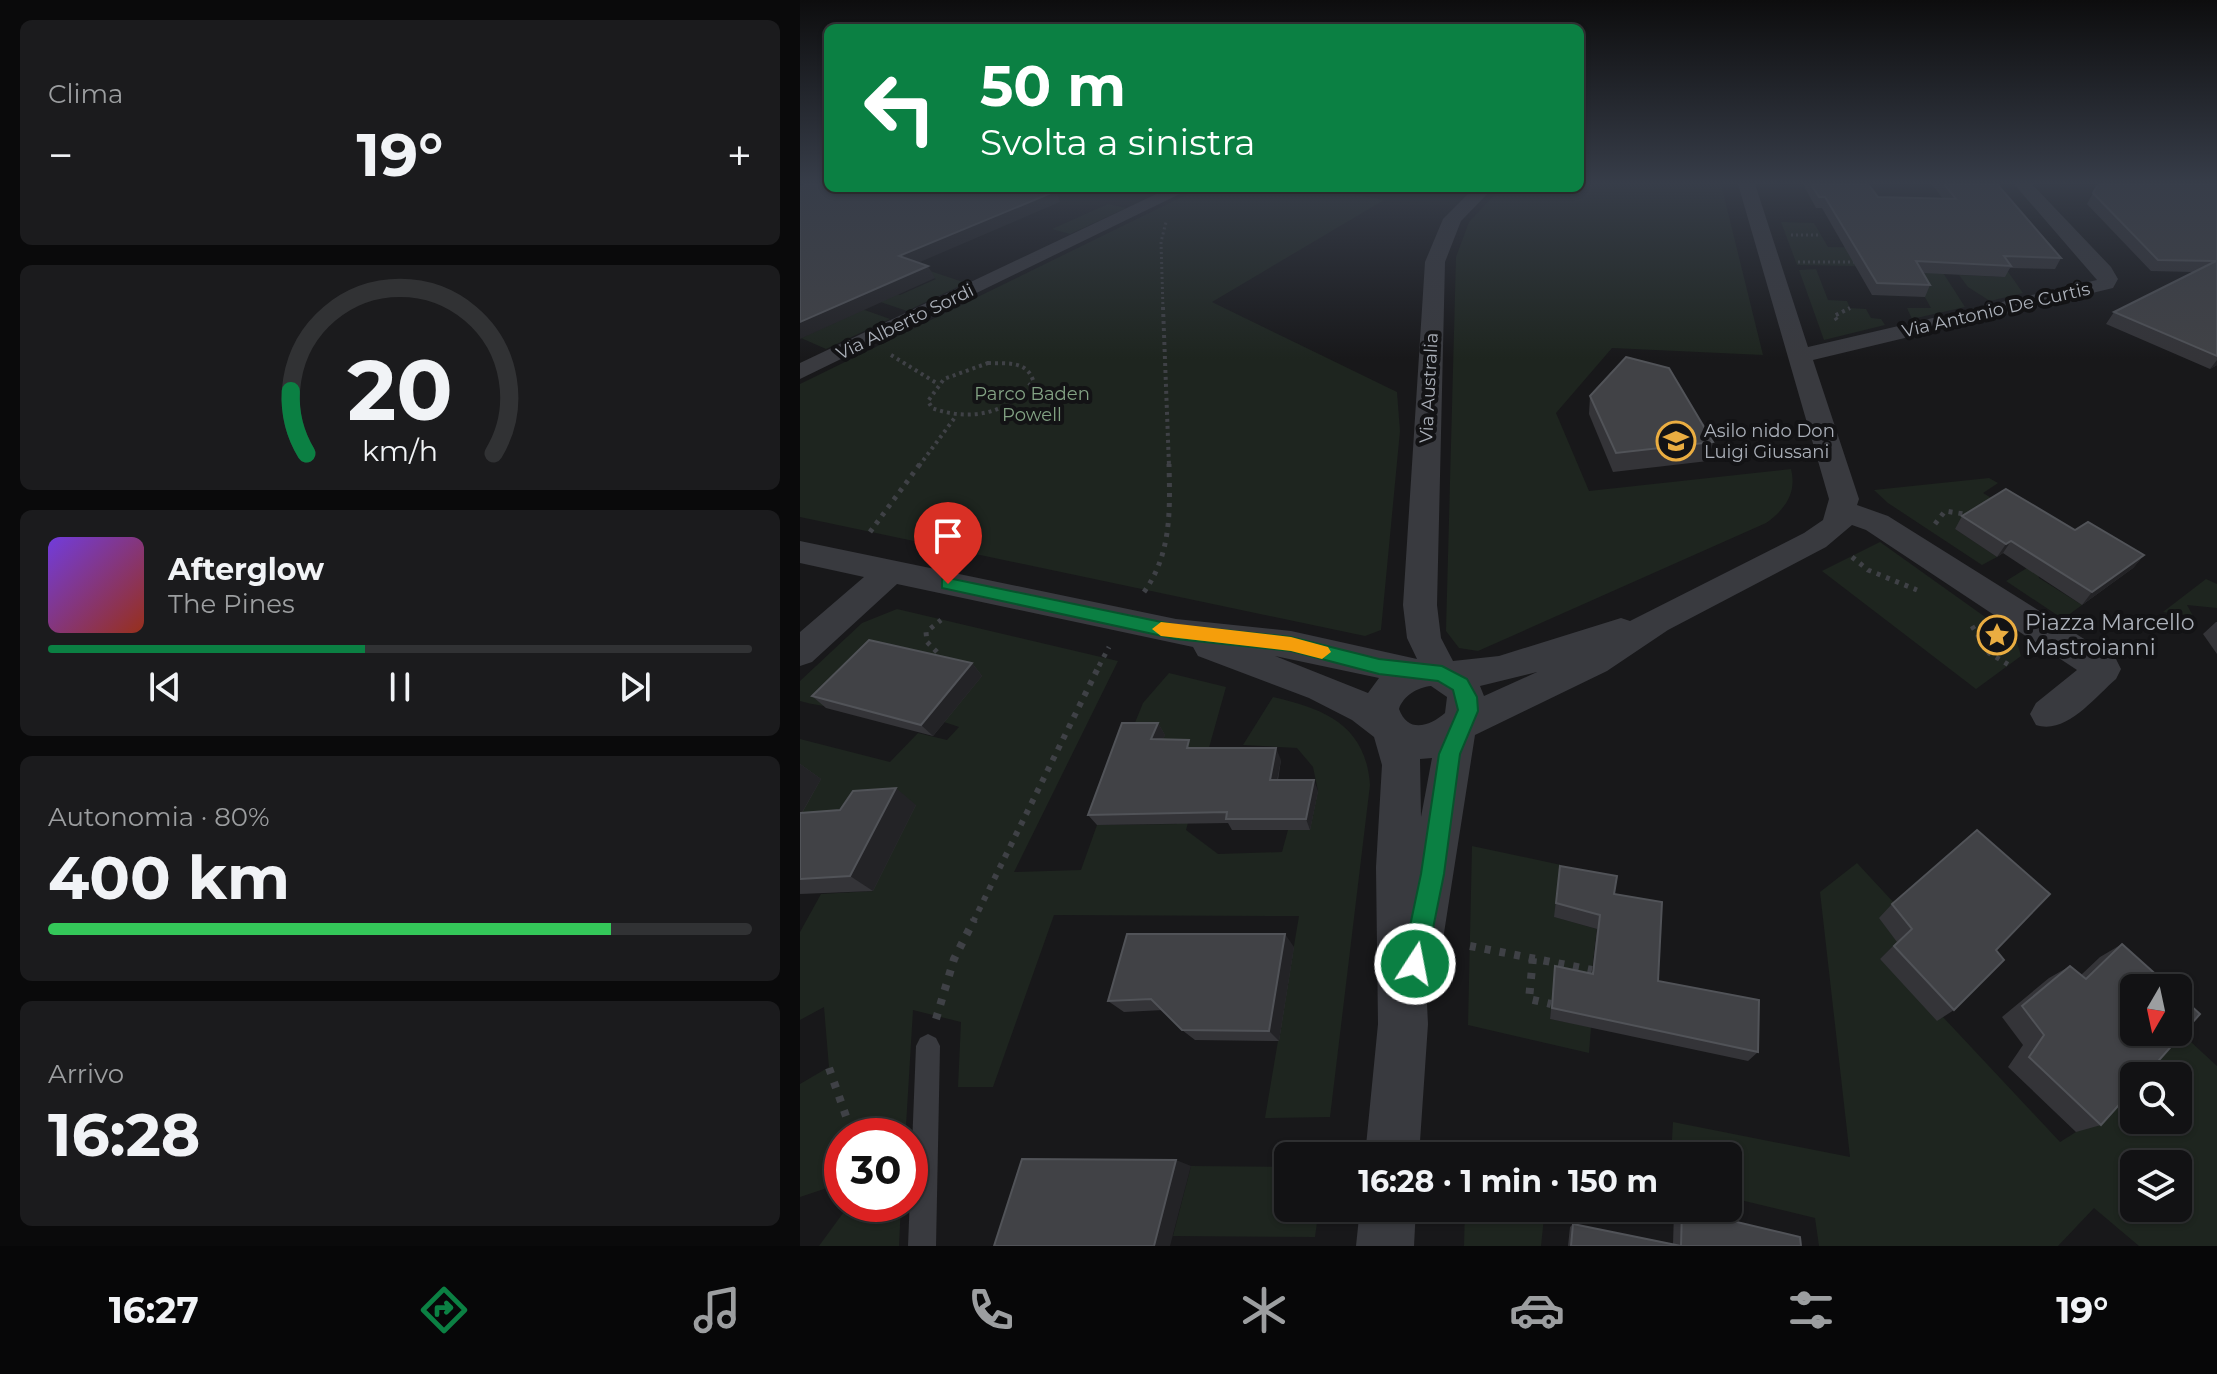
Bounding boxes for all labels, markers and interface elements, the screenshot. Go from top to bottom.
text: 50 m [980,52,1126,120]
icon: left [848,56,952,160]
text: Clima [48,78,123,110]
text: 19° [357,118,443,191]
text: Svolta a sinistra [980,120,1256,164]
text: − [48,128,73,182]
text: + [727,128,752,182]
street label: Via Antonio De Curtis [1900,278,2092,342]
street label: Via Alberto Sordi [833,279,977,365]
street label: Via Australia [1415,332,1443,444]
text: 20 [347,338,453,440]
park label: Parco Baden Powell [974,383,1090,426]
school or university icon: Asilo nido Don Luigi Giussani [1655,420,1697,462]
place label: Asilo nido Don Luigi Giussani [1704,420,1835,463]
text: km/h [362,433,438,468]
pin [914,502,982,584]
icon: arrive [926,514,970,558]
text: Afterglow [168,551,324,588]
text: The Pines [168,588,295,620]
place label: Piazza Marcello Mastroianni [2025,609,2195,661]
place icon: Piazza Marcello Mastroianni [1976,614,2018,656]
icon: previous [143,665,187,709]
icon: pause [378,665,422,709]
icon: next [613,665,657,709]
text: Autonomia · 80% [48,801,270,833]
text: 400 km [48,841,290,914]
position arrow [1373,922,1457,1006]
north arrow [2120,974,2192,1046]
map controls [2120,974,2192,1222]
text: Arrivo [48,1058,124,1090]
button: search [2120,1062,2192,1134]
text: 16:28 [48,1098,200,1171]
speed limit sign: 30 [824,1118,928,1222]
button: layers [2120,1150,2192,1222]
text: 16:28 · 1 min · 150 m [1358,1163,1658,1200]
icon: directions [416,1282,472,1338]
icon: music [689,1282,745,1338]
icon: phone [963,1282,1019,1338]
icon: climate [1236,1282,1292,1338]
icon: car [1509,1282,1565,1338]
icon: filters [1783,1282,1839,1338]
text: 16:27 [109,1288,199,1332]
text: 19° [2056,1288,2108,1332]

